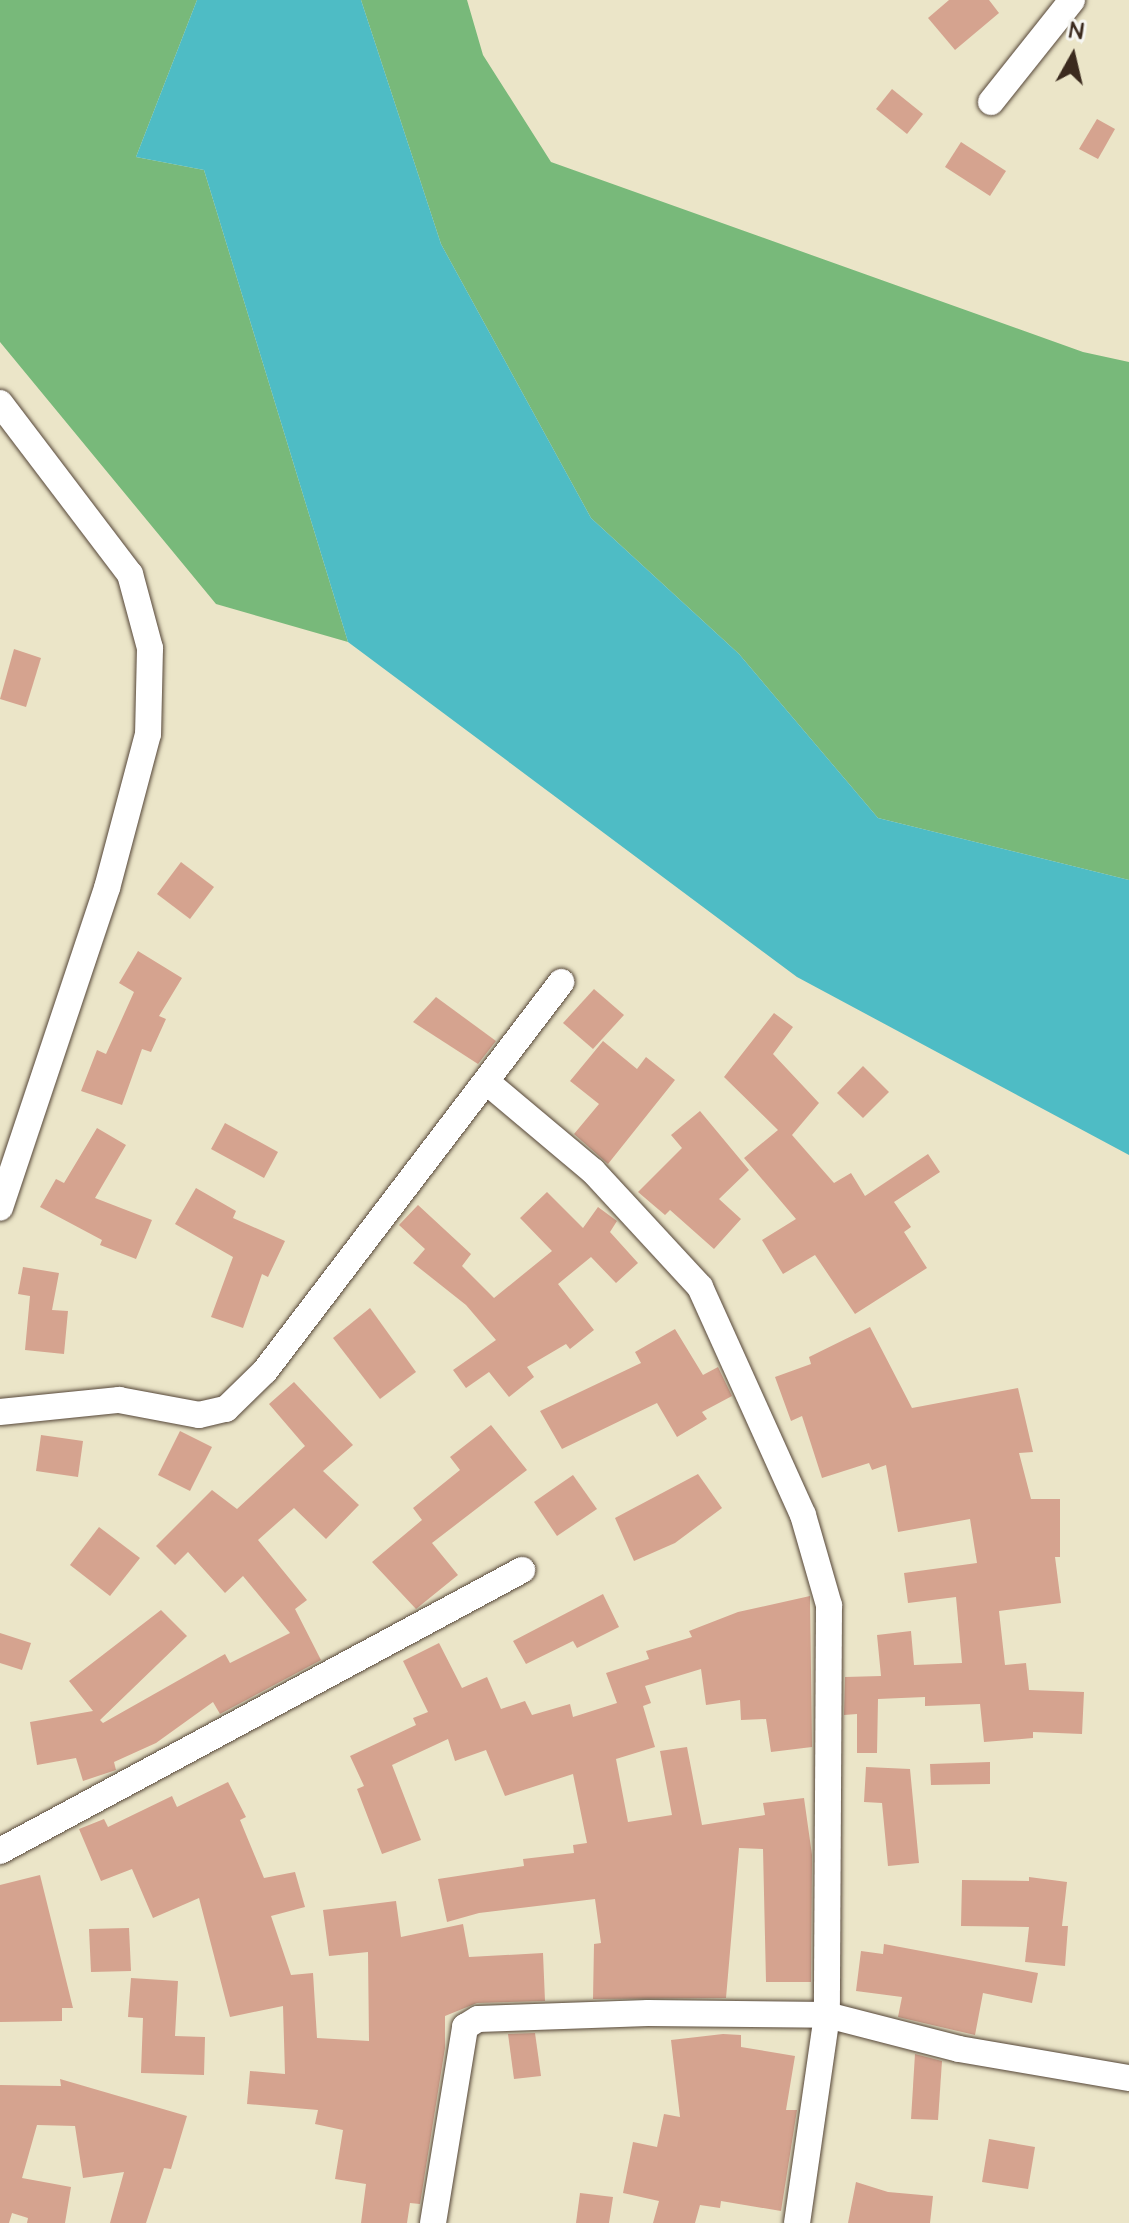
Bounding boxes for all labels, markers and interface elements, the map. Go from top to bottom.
text: N [1067,15,1085,48]
north arrow [1033,16,1113,96]

